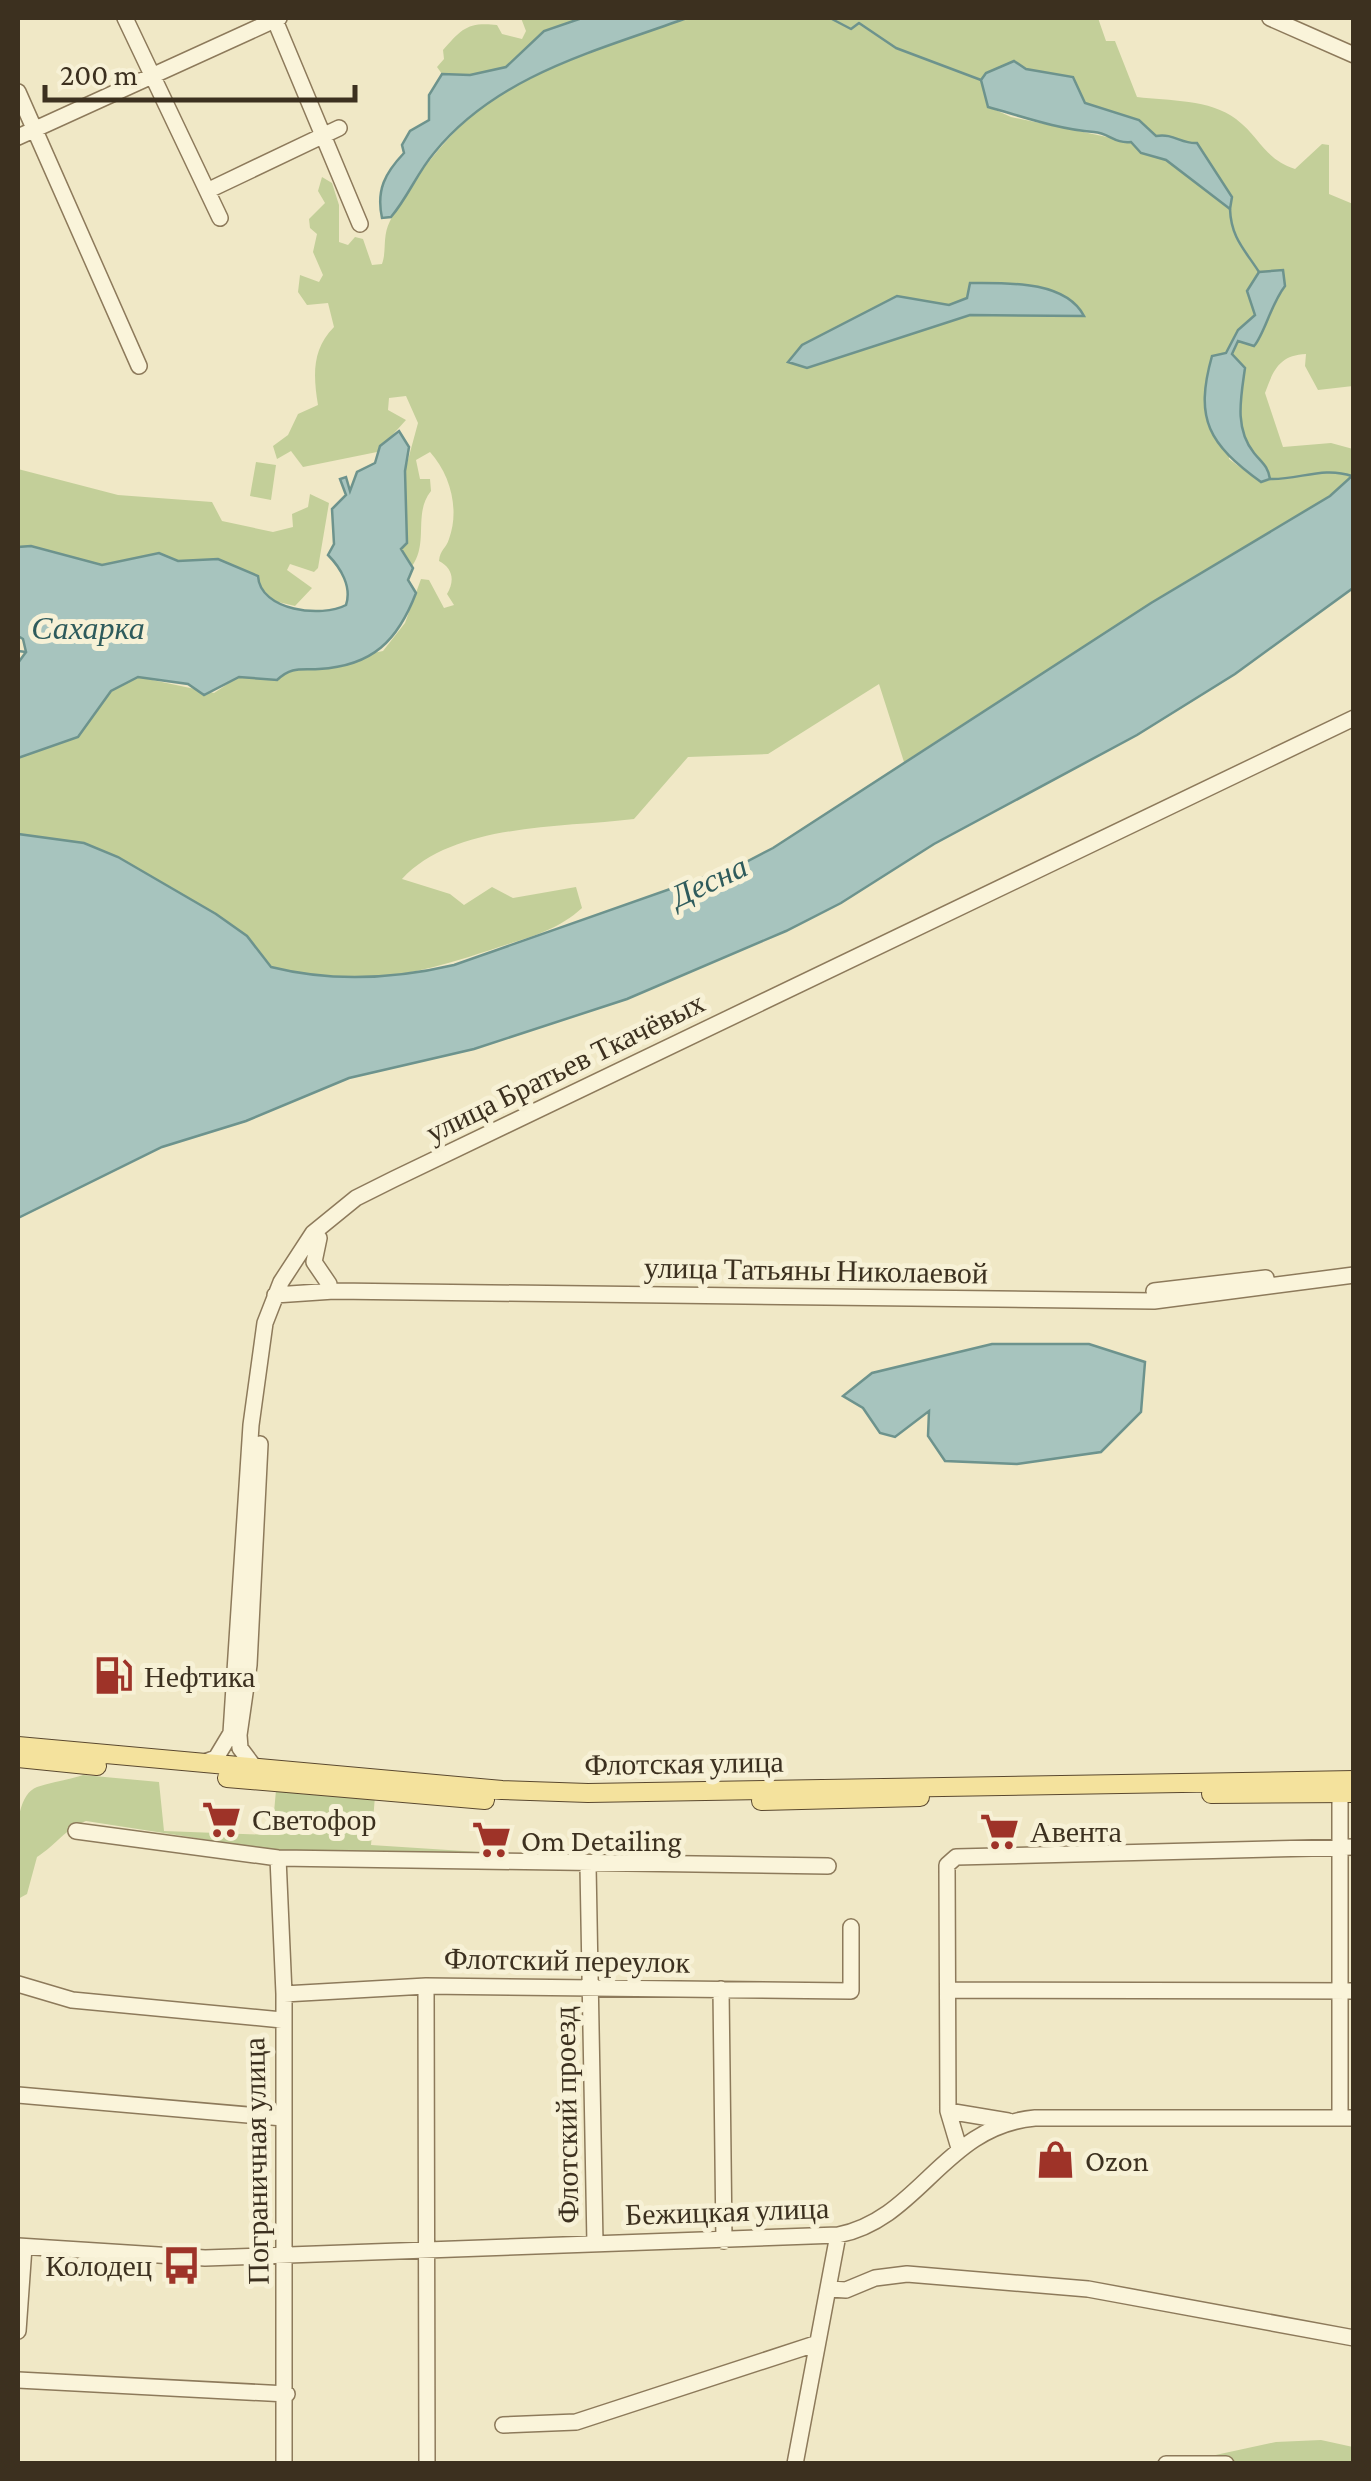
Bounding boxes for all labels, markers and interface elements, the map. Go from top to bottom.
scale bar [45,40,355,102]
text: 200 m [60,58,138,91]
water label: Сахарка [31,610,145,646]
water label: Десна [662,848,753,916]
street label: улица Братьев Ткачёвых [420,985,710,1149]
street label: улица Татьяны Николаевой [644,1250,988,1290]
fuel station icon: Нефтика [93,1655,135,1697]
place label: Нефтика [144,1660,255,1693]
street label: Флотская улица [584,1745,784,1781]
supermarket icon: Светофор [201,1798,243,1840]
place label: Светофор [252,1803,376,1836]
supermarket icon: Авента [979,1810,1021,1852]
place label: Авента [1030,1815,1122,1848]
supermarket icon: Om Detailing [470,1819,512,1861]
place label: Om Detailing [521,1824,682,1858]
street label: Флотский переулок [444,1941,691,1979]
street label: Флотский проезд [548,2006,584,2224]
street label: Пограничная улица [237,2037,275,2285]
shop icon: Ozon [1034,2139,1076,2181]
place label: Ozon [1085,2144,1149,2177]
street label: Бежицкая улица [624,2191,830,2231]
bus stop icon: Колодец [161,2244,203,2286]
place label: Колодец [45,2249,152,2282]

